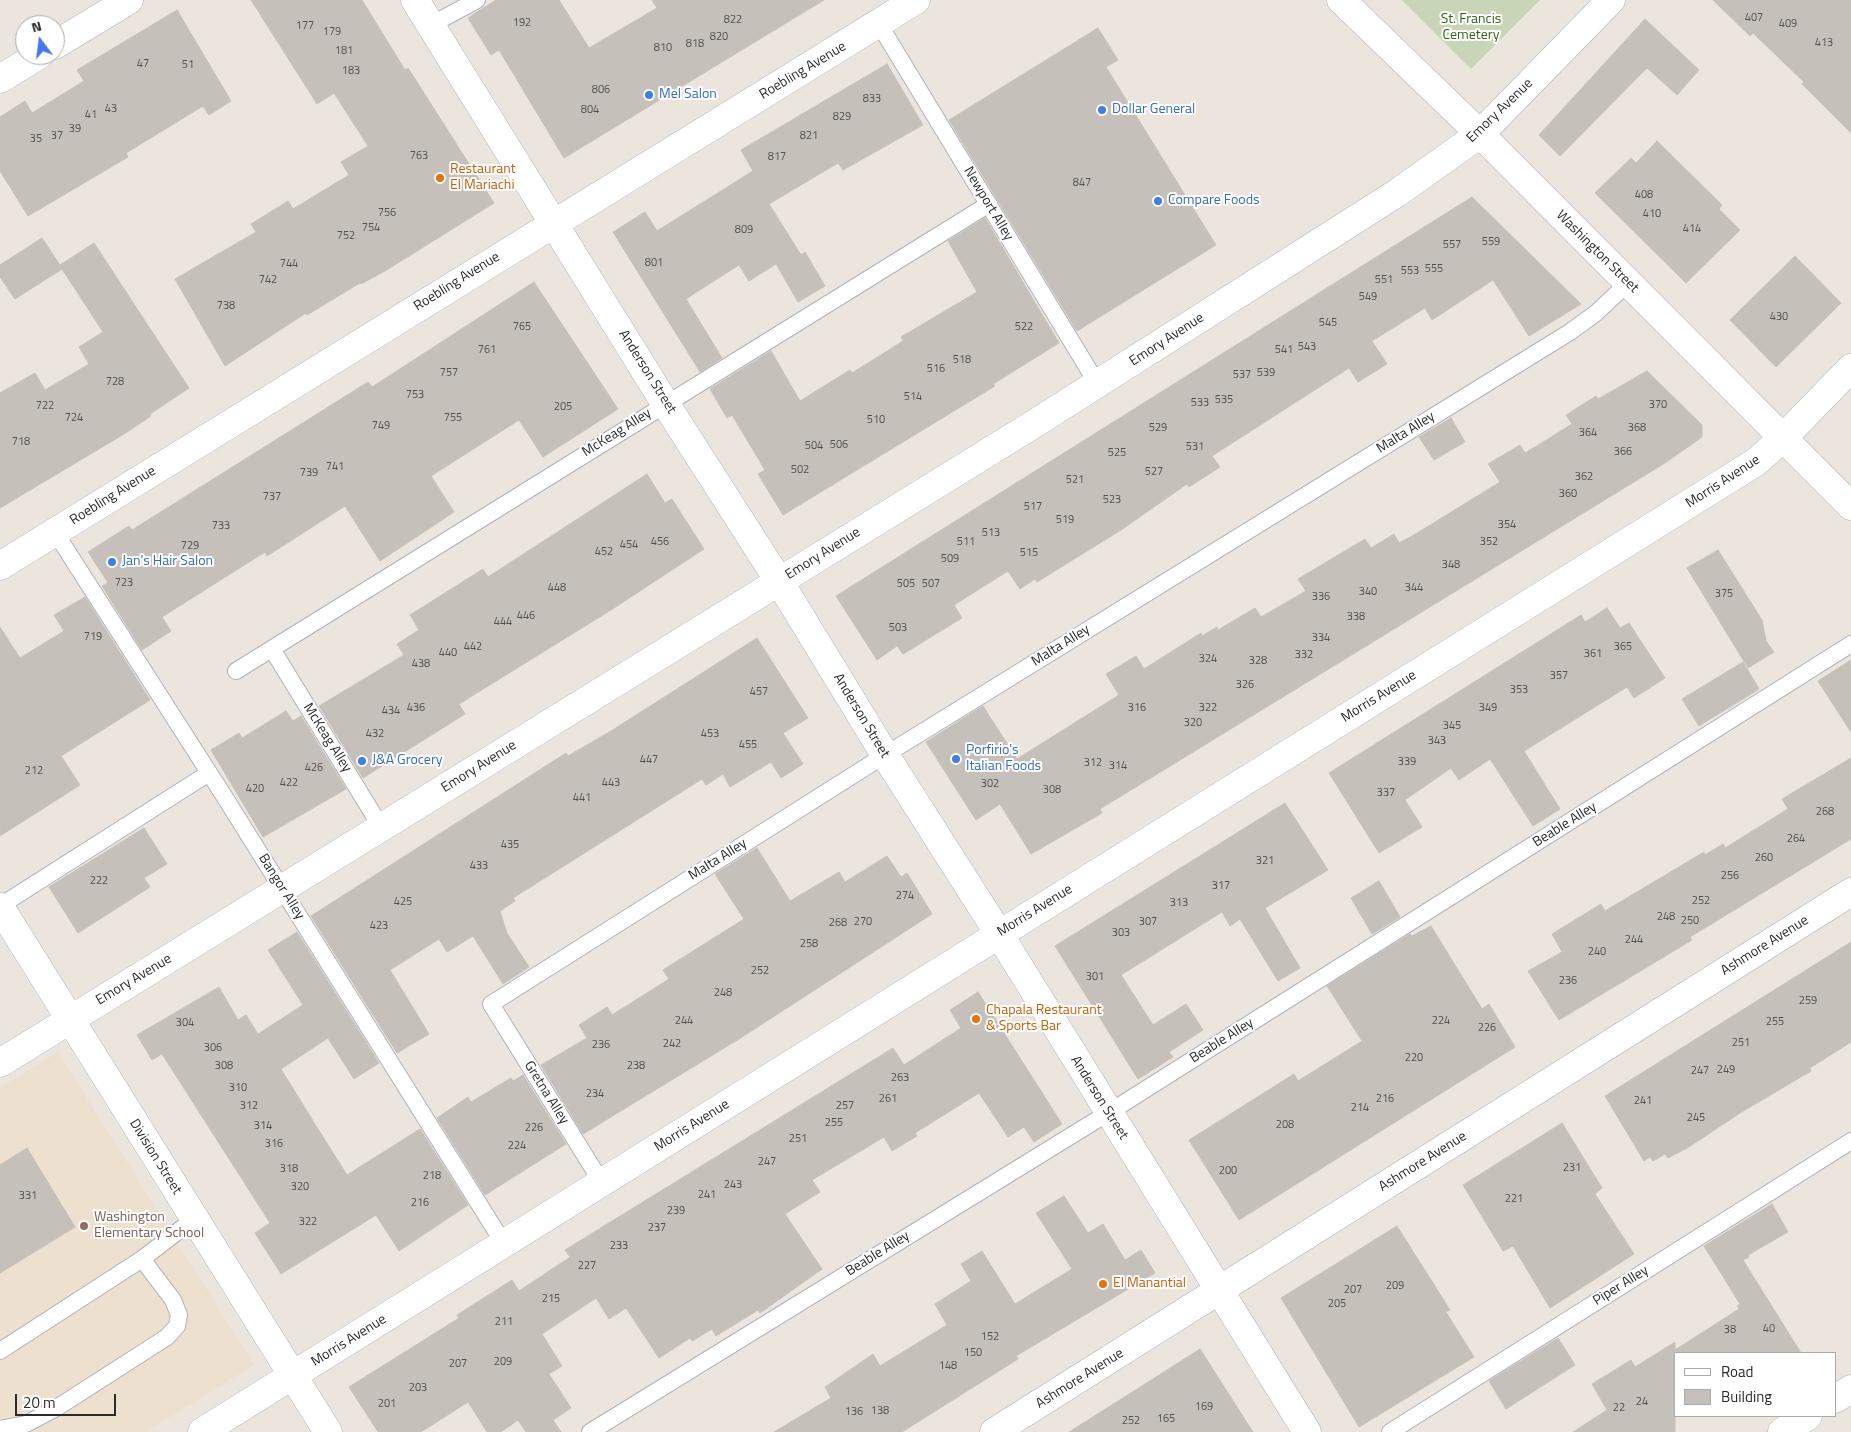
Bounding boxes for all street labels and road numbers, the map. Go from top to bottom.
street label: Roebling Avenue [757,39,849,103]
street label: Emory Avenue [1463,75,1537,147]
street label: Newport Alley [959,164,1017,244]
street label: Washington Street [1552,207,1642,297]
street label: Roebling Avenue [411,249,503,315]
street label: Emory Avenue [1127,310,1207,370]
street label: Anderson Street [615,327,679,417]
street label: McKeag Alley [579,405,655,461]
street label: Malta Alley [1374,409,1438,457]
street label: Morris Avenue [1683,452,1763,512]
street label: Roebling Avenue [67,463,159,529]
street label: Emory Avenue [782,524,864,584]
street label: Malta Alley [1029,622,1093,670]
street label: Morris Avenue [1338,667,1420,727]
street label: Anderson Street [829,671,893,761]
street label: McKeag Alley [299,700,355,776]
street label: Emory Avenue [438,737,520,797]
street label: Beable Alley [1530,799,1600,851]
street label: Malta Alley [686,836,750,884]
street label: Bangor Alley [254,851,308,923]
street label: Morris Avenue [994,881,1076,941]
street label: Ashmore Avenue [1718,912,1812,980]
street label: Emory Avenue [93,951,175,1009]
street label: Beable Alley [1187,1015,1257,1067]
street label: Anderson Street [1067,1053,1131,1143]
street label: Gretna Alley [520,1058,572,1128]
street label: Morris Avenue [651,1096,733,1156]
street label: Division Street [125,1116,185,1198]
street label: Ashmore Avenue [1376,1128,1470,1196]
street label: Beable Alley [843,1228,913,1280]
street label: Piper Alley [1590,1262,1652,1310]
street label: Morris Avenue [308,1311,390,1371]
street label: Ashmore Avenue [1033,1345,1127,1413]

